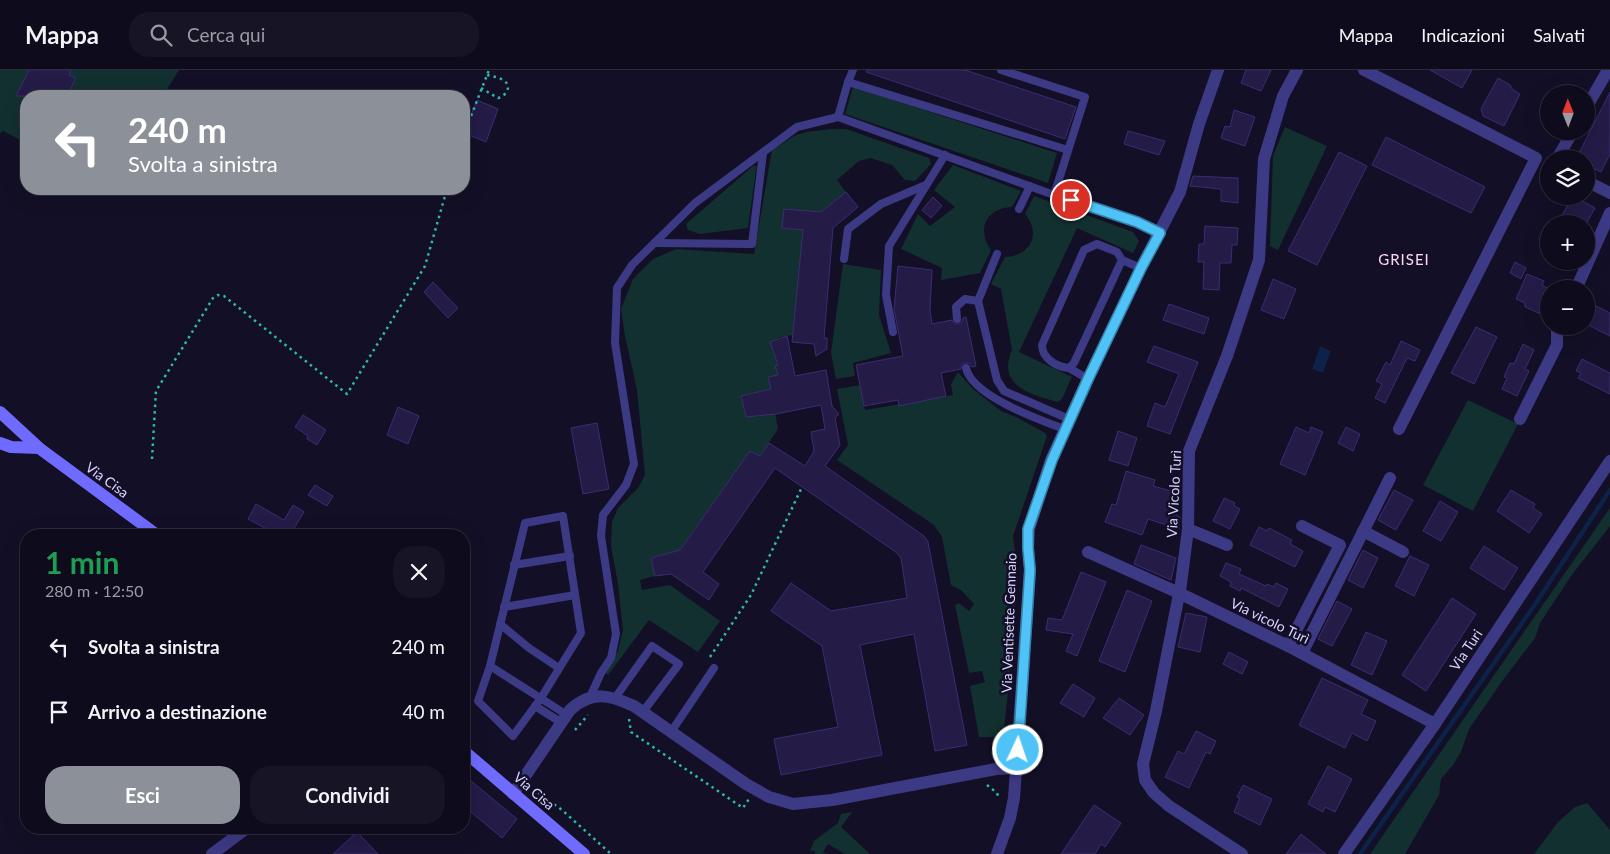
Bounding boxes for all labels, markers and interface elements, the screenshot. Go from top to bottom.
search box [129,12,479,57]
text: Mappa [25,20,99,49]
icon: search [147,21,175,49]
text: Cerca qui [187,23,265,46]
text: Mappa [1339,24,1393,46]
text: Indicazioni [1421,24,1505,46]
text: Salvati [1533,24,1585,46]
north arrow [1540,85,1595,140]
map controls [1540,85,1595,335]
text: 240 m [128,108,227,150]
icon: left [45,110,110,175]
text: Svolta a sinistra [128,150,278,177]
button: layers [1540,150,1595,205]
pin [1050,179,1092,221]
icon: arrive [1057,186,1085,214]
button: + [1540,215,1595,270]
district label: GRISEI [1378,250,1430,268]
button: − [1540,280,1595,335]
street label: Via Vicolo Turì [1163,450,1184,538]
street label: Via Cisa [82,458,132,501]
text: 1 min [45,544,119,580]
button: close [393,546,445,598]
street label: Via Ventisette Gennaio [998,552,1019,693]
text: 280 m · 12:50 [45,581,144,600]
street label: Via vicolo Turì [1228,594,1312,647]
street label: Via Turi [1446,626,1486,674]
icon: left [45,633,73,661]
text: Svolta a sinistra [88,635,220,658]
text: 240 m [391,635,445,658]
icon: arrive [45,698,73,726]
text: Arrivo a destinazione [88,700,267,723]
text: 40 m [402,700,445,723]
position arrow [991,723,1043,775]
button: Esci [45,766,240,824]
button: Condividi [250,766,445,824]
street label: Via Cisa [510,768,558,813]

